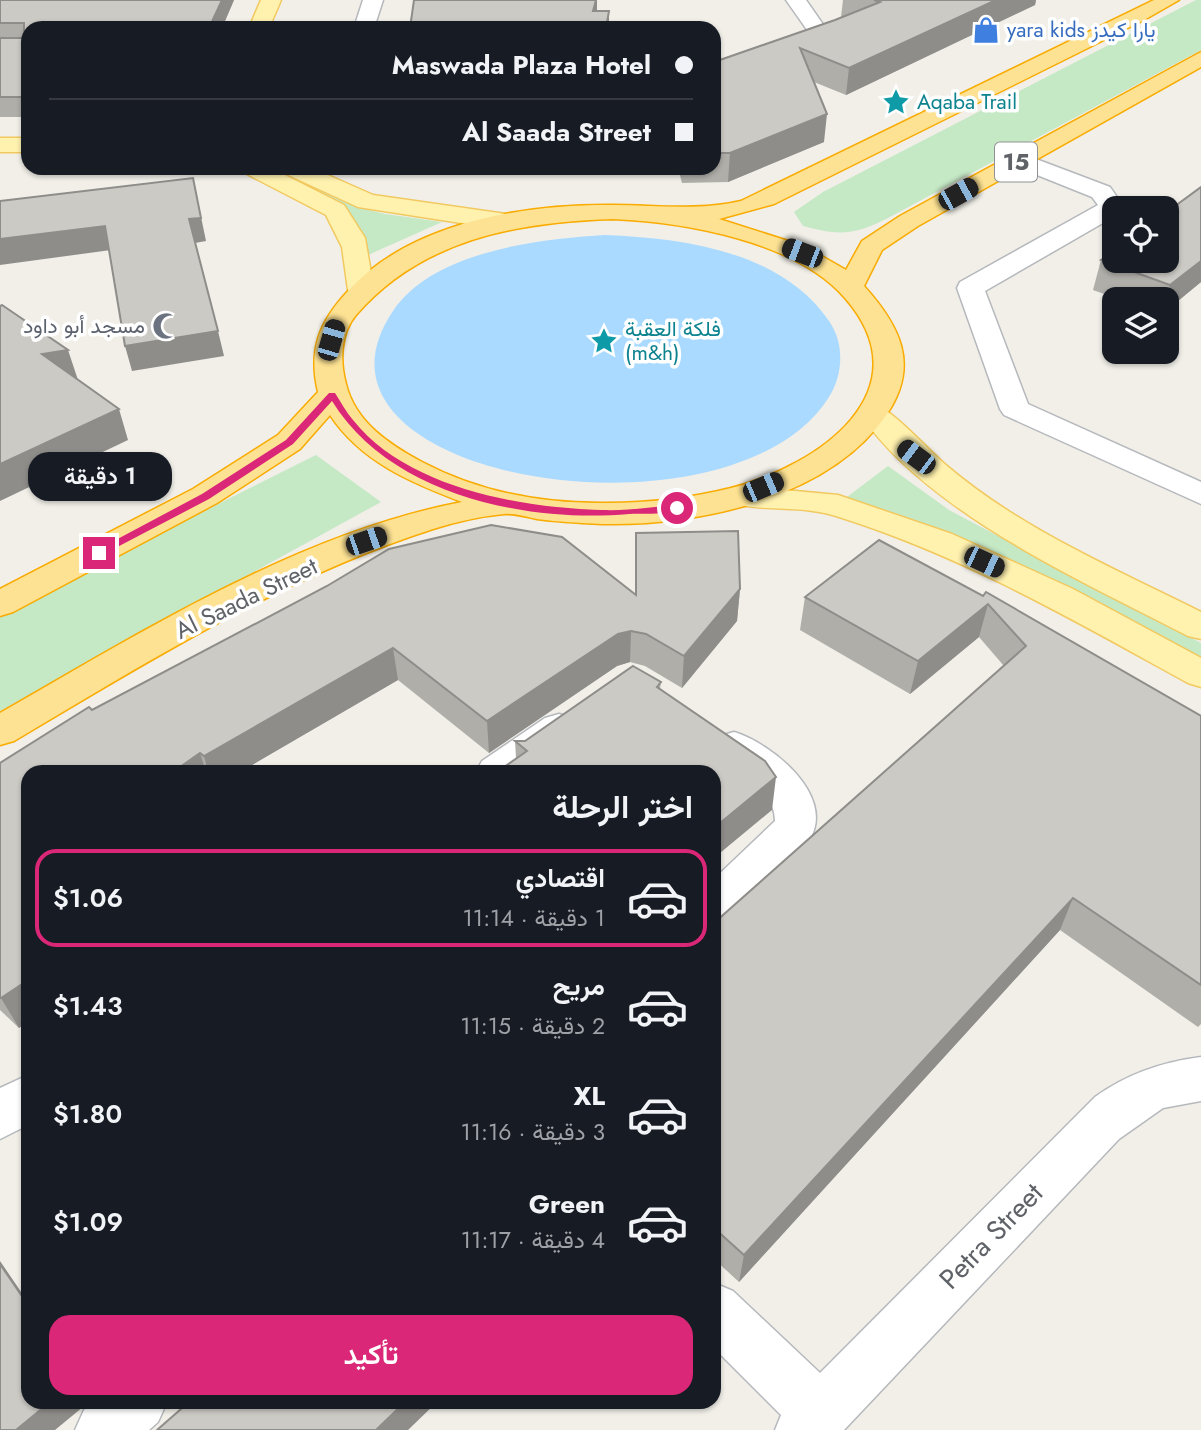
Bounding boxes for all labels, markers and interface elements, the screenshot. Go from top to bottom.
shop icon: yara kids يارا كيدز [971,15,1001,45]
place label: yara kids يارا كيدز [1007,15,1156,45]
text: Maswada Plaza Hotel [392,46,651,84]
place icon: Aqaba Trail [881,87,911,117]
place label: Aqaba Trail [917,87,1017,117]
text: Al Saada Street [462,113,651,151]
road number: 15 [995,142,1037,182]
car [935,175,982,213]
map controls [1102,196,1179,364]
button: locate [1102,196,1179,273]
car [779,236,826,270]
button: layers [1102,287,1179,364]
place label: مسجد أبو داود [23,311,145,341]
mosque icon: مسجد أبو داود [151,311,181,341]
place label: فلكة العقبة (m&h) [625,314,721,368]
car [316,317,347,363]
place icon: فلكة العقبة (m&h) [589,326,619,356]
car [893,436,940,478]
callout: 1 دقيقة [27,452,171,500]
text: 1 دقيقة [64,459,136,493]
car [740,469,787,505]
route start [661,492,693,524]
car [343,524,390,558]
route end [83,537,115,569]
car [961,544,1008,580]
street label: Al Saada Street [169,548,323,648]
text: اختر الرحلة [552,784,693,830]
text: اقتصادي [516,859,605,897]
icon: car [626,867,689,930]
text: $1.06 [53,879,123,917]
text: 1 دقيقة · 11:14 [462,901,605,935]
text: مريح [553,967,605,1005]
icon: car [626,975,689,1038]
text: $1.43 [53,987,123,1025]
text: 2 دقيقة · 11:15 [460,1009,605,1043]
text: XL [573,1077,605,1115]
icon: car [626,1083,689,1146]
text: $1.80 [53,1095,122,1133]
text: 3 دقيقة · 11:16 [460,1115,605,1149]
street label: Petra Street [930,1173,1052,1298]
text: Green [529,1185,605,1223]
icon: car [626,1191,689,1254]
text: $1.09 [53,1203,123,1241]
text: 4 دقيقة · 11:17 [461,1223,605,1257]
button: تأكيد [49,1315,693,1395]

